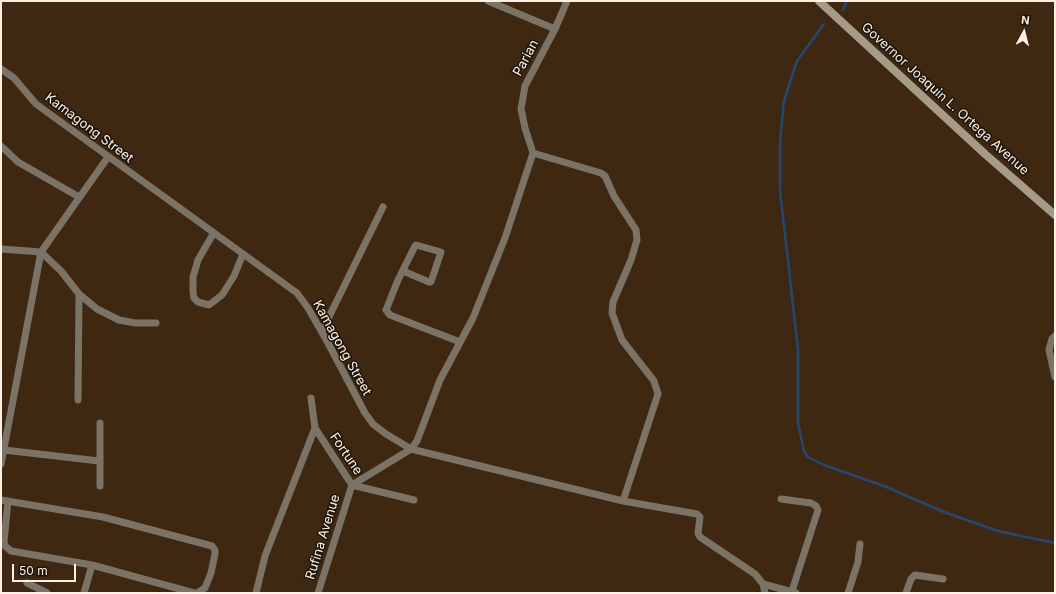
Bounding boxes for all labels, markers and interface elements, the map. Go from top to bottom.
north arrow [1004,12,1044,52]
text: N [1020,13,1030,28]
street label: Governor Joaquin L. Ortega Avenue [858,20,1032,178]
street label: Parian [510,37,542,79]
street label: Kamagong Street [42,90,136,166]
street label: Kamagong Street [309,298,375,398]
street label: Fortune [326,430,366,478]
street label: Rufina Avenue [303,492,343,582]
scale bar [14,556,78,582]
text: 50 m [19,563,48,578]

